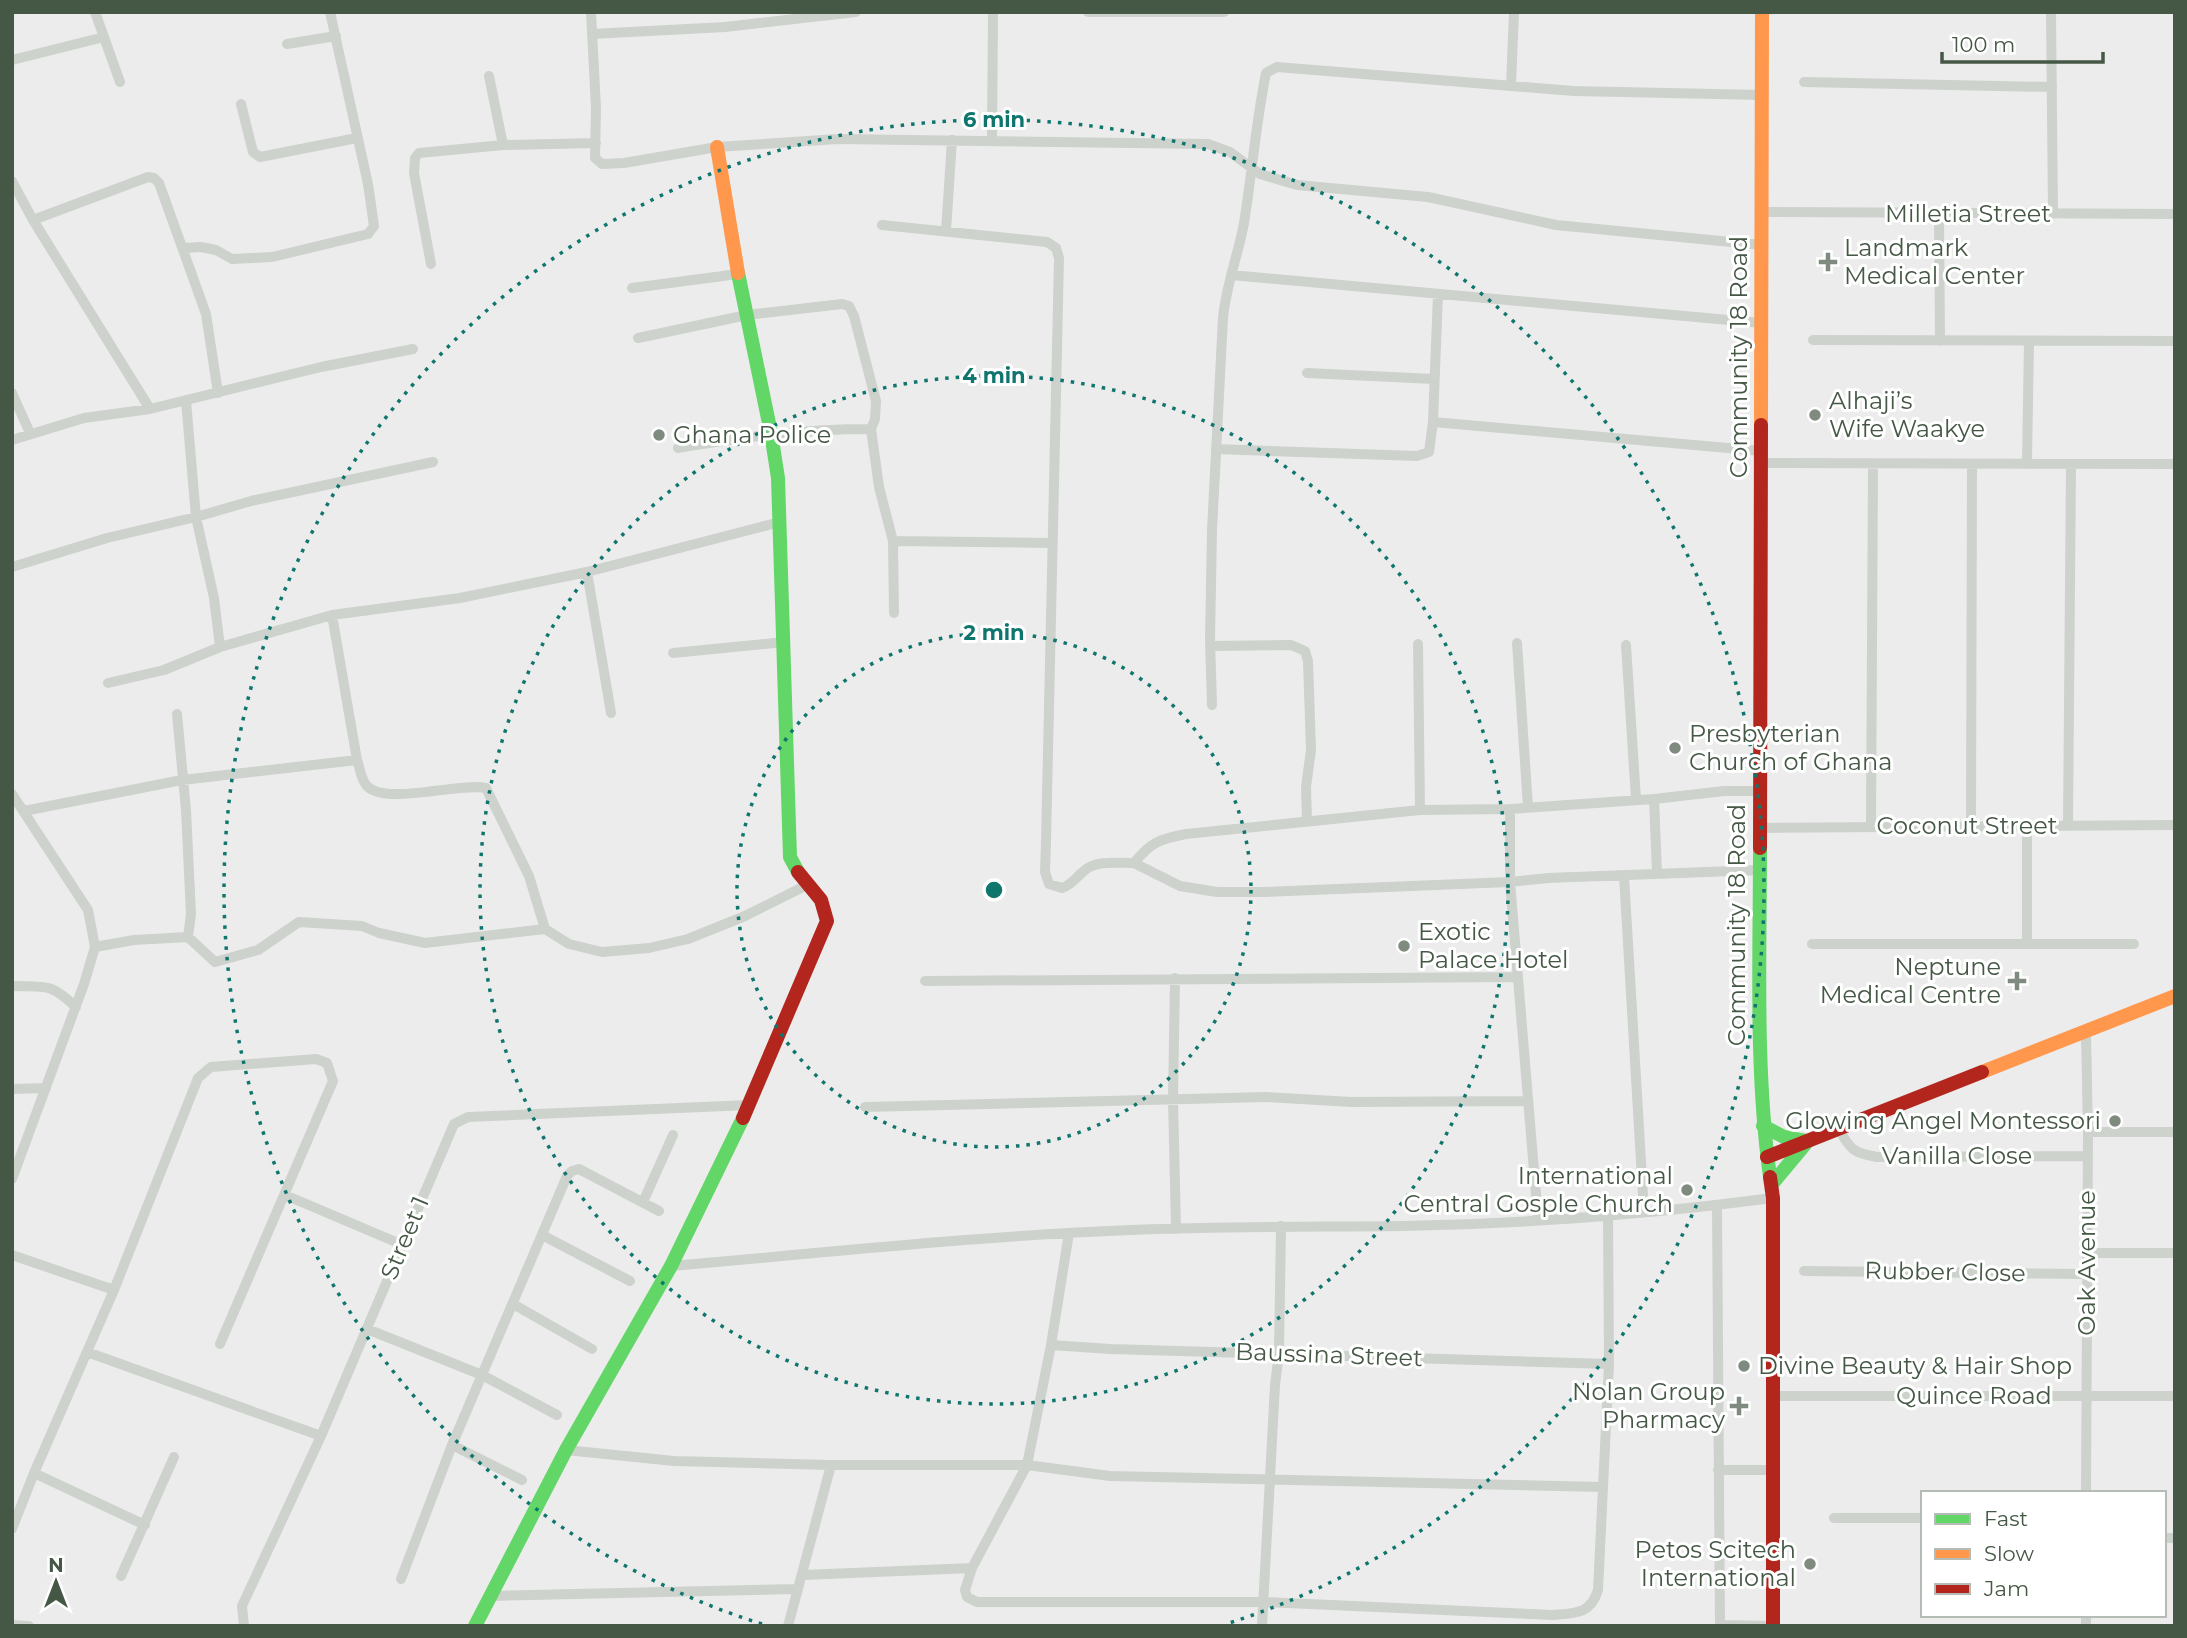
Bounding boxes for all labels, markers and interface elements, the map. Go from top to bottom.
scale bar [1942,21,2103,65]
text: 100 m [1952,32,2015,57]
text: 6 min [963,107,1025,132]
street label: Milletia Street [1885,199,2051,228]
place label: Landmark Medical Center [1844,233,2025,290]
street label: Community 18 Road [1724,236,1753,478]
marker: Landmark Medical Center [1818,252,1838,272]
text: 4 min [962,363,1026,388]
place label: Alhaji’s Wife Waakye [1829,386,1985,443]
marker: Alhaji’s Wife Waakye [1807,407,1823,423]
place label: Ghana Police [673,420,831,449]
marker: Ghana Police [651,427,667,443]
text: 2 min [963,620,1025,645]
place label: Presbyterian Church of Ghana [1689,719,1892,776]
marker: Presbyterian Church of Ghana [1667,740,1683,756]
street label: Community 18 Road [1722,804,1751,1046]
street label: Coconut Street [1877,811,2058,840]
centre of rings [982,878,1006,902]
place label: Exotic Palace Hotel [1418,917,1569,974]
marker: Exotic Palace Hotel [1396,938,1412,954]
place label: Neptune Medical Centre [1820,952,2001,1009]
marker: Neptune Medical Centre [2007,971,2027,991]
place label: Glowing Angel Montessori [1785,1106,2101,1135]
marker: Glowing Angel Montessori [2107,1113,2123,1129]
street label: Vanilla Close [1882,1141,2032,1170]
place label: International Central Gosple Church [1403,1161,1673,1218]
marker: International Central Gosple Church [1679,1182,1695,1198]
street label: Oak Avenue [2072,1190,2101,1336]
street label: Street 1 [374,1192,435,1284]
street label: Rubber Close [1864,1256,2026,1287]
street label: Baussina Street [1235,1337,1423,1372]
place label: Divine Beauty & Hair Shop [1758,1351,2072,1380]
marker: Divine Beauty & Hair Shop [1736,1358,1752,1374]
place label: Nolan Group Pharmacy [1572,1377,1725,1434]
street label: Quince Road [1896,1381,2052,1410]
marker: Nolan Group Pharmacy [1731,1398,1747,1414]
legend [1921,1491,2166,1617]
text: Fast [1984,1506,2028,1531]
place label: Petos Scitech International [1635,1535,1796,1592]
text: Slow [1984,1541,2034,1566]
north arrow [21,1547,91,1617]
text: N [48,1554,64,1577]
marker: Petos Scitech International [1802,1556,1818,1572]
text: Jam [1983,1576,2029,1601]

